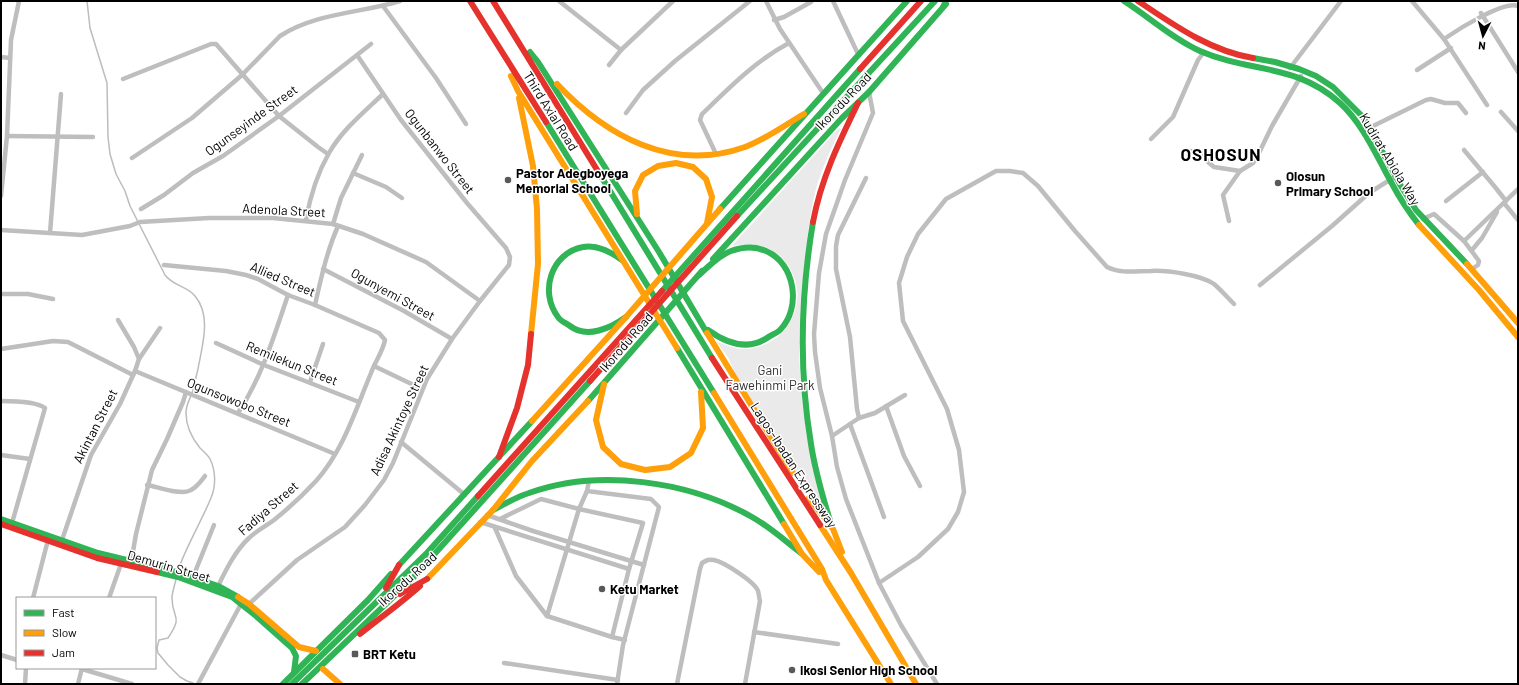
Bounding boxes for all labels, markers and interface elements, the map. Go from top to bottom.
north arrow [1463,16,1503,56]
text: N [1478,40,1486,53]
street label: Third Axial Road [520,68,582,154]
street label: Ikorodu Road [812,69,874,133]
street label: Ogunseyinde Street [202,81,300,159]
street label: Ogunbanwo Street [402,105,478,197]
street label: Kudirat Abiola Way [1356,110,1424,208]
district label: OSHOSUN [1180,144,1262,164]
place label: Pastor Adegboyega Memorial School [516,165,629,196]
place label: Olosun Primary School [1286,168,1374,199]
marker: Pastor Adegboyega Memorial School [503,175,513,185]
marker: Olosun Primary School [1273,178,1283,188]
street label: Adenola Street [242,200,326,220]
street label: Allied Street [248,258,318,300]
street label: Ogunyemi Street [348,264,438,324]
street label: Ikorodu Road [596,309,656,375]
street label: Remilekun Street [244,337,340,389]
street label: Adisa Akintoye Street [366,362,432,478]
park label: Gani Fawehinmi Park [725,362,815,393]
street label: Ogunsowobo Street [185,374,293,430]
street label: Akintan Street [69,386,121,466]
street label: Lagos-Ibadan Expressway [747,399,841,531]
street label: Fadiya Street [235,477,301,539]
street label: Demurin Street [126,546,212,586]
street label: Ikorodu Road [374,548,440,610]
place label: Ketu Market [610,581,679,597]
marker: Ketu Market [597,584,607,594]
legend [16,597,156,669]
text: Fast [52,605,75,619]
text: Slow [52,625,77,639]
text: Jam [52,645,75,659]
place label: BRT Ketu [363,646,416,662]
marker: BRT Ketu [350,649,360,659]
place label: Ikosi Senior High School [800,662,937,678]
marker: Ikosi Senior High School [787,665,797,675]

